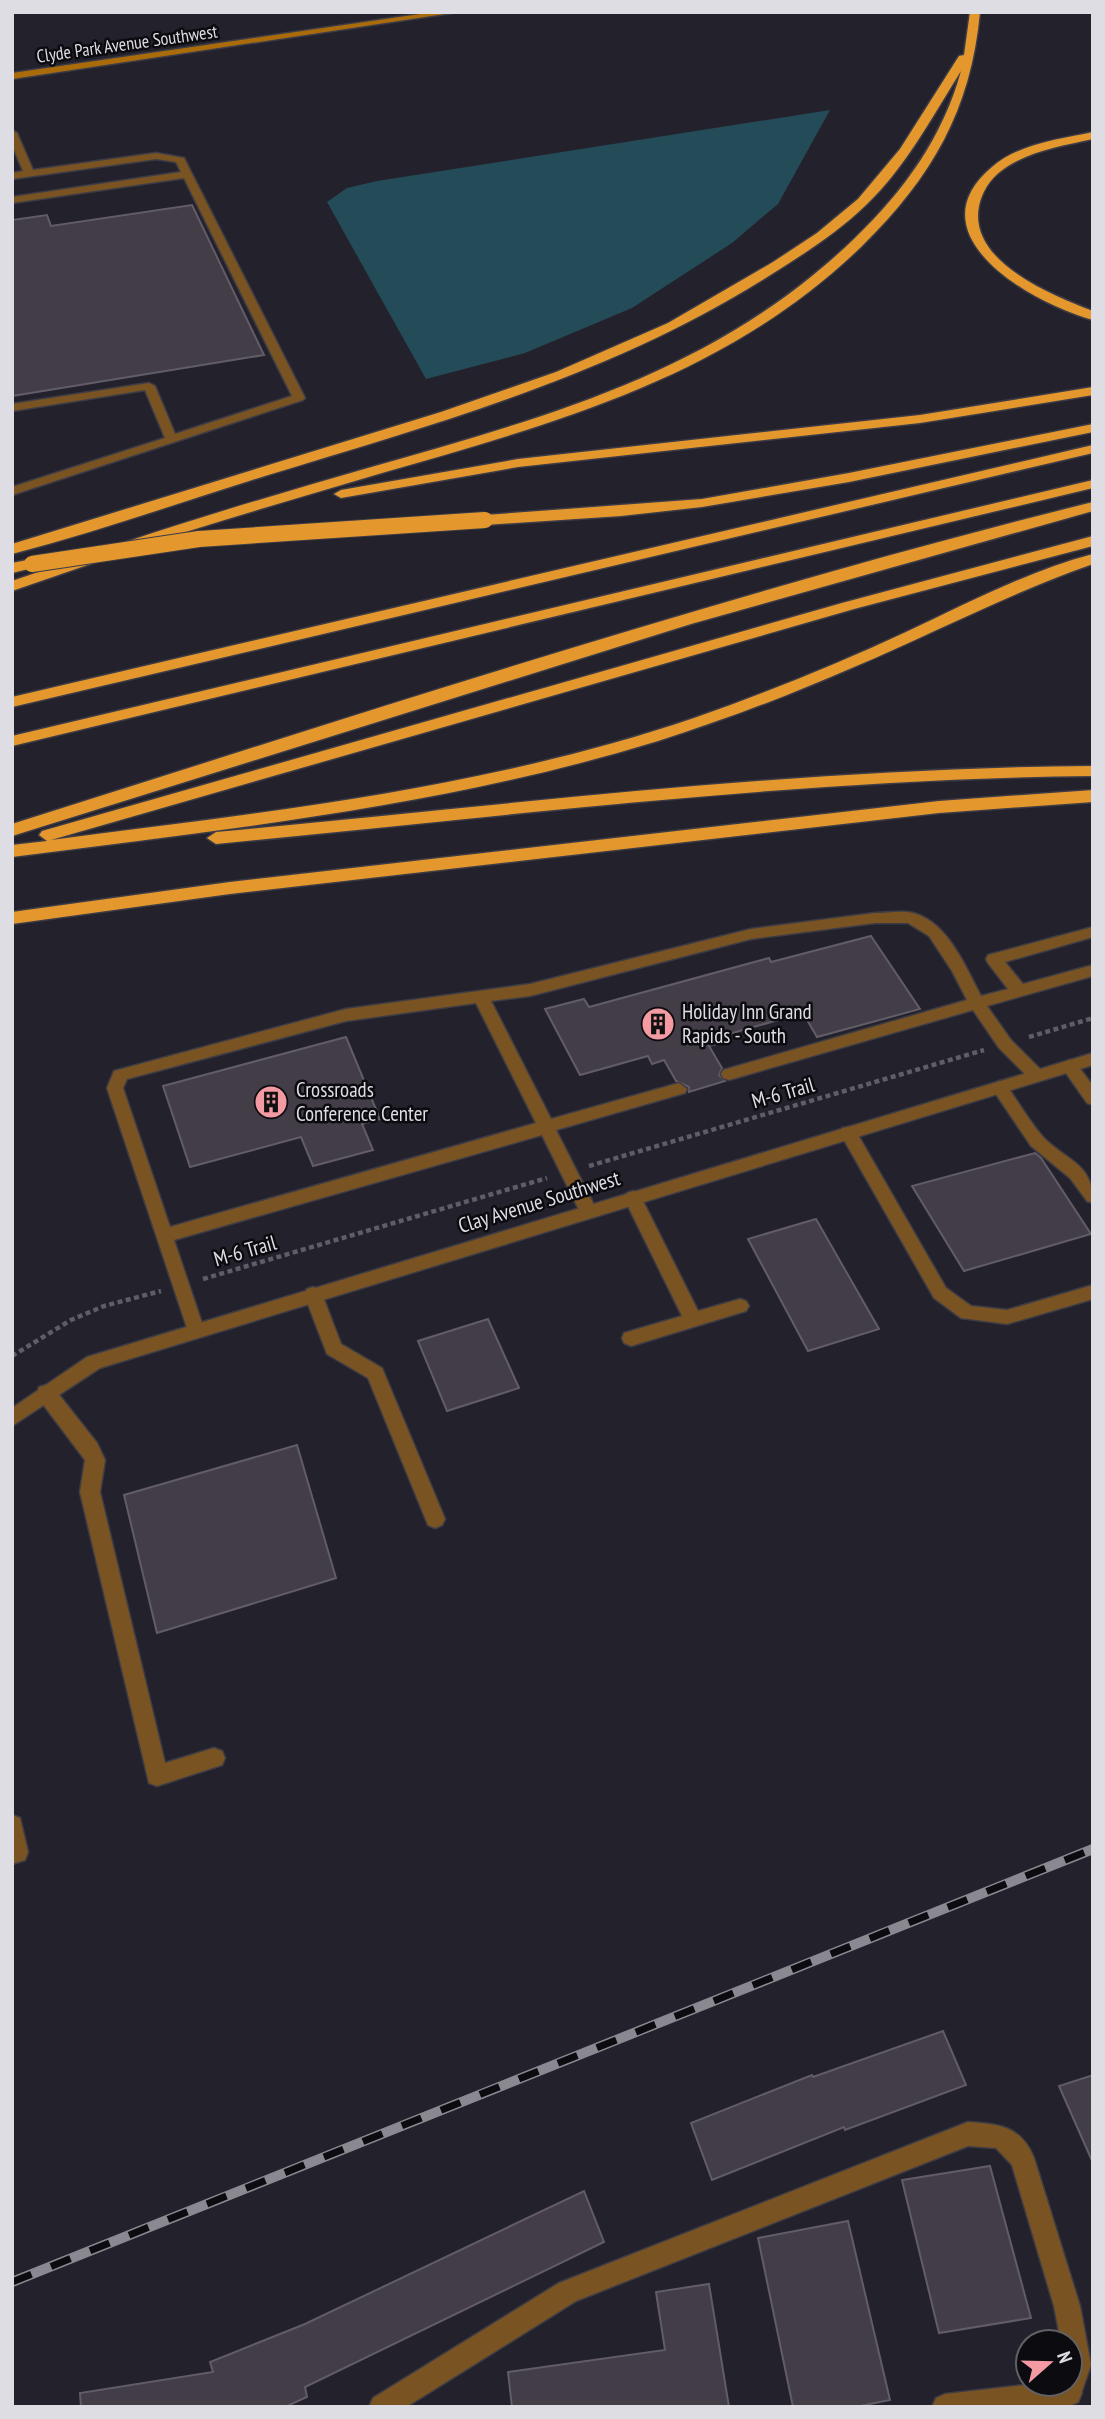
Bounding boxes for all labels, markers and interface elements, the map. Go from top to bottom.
street label: Clyde Park Avenue Southwest [35,19,219,68]
place label: Holiday Inn Grand Rapids - South [682,998,812,1049]
building icon: Holiday Inn Grand Rapids - South [639,1005,677,1043]
street label: M-6 Trail [748,1071,817,1114]
place label: Crossroads Conference Center [296,1076,428,1127]
building icon: Crossroads Conference Center [252,1083,290,1121]
street label: Clay Avenue Southwest [455,1164,623,1239]
street label: M-6 Trail [210,1229,279,1272]
north arrow [1014,2328,1084,2398]
text: N [1052,2348,1078,2366]

